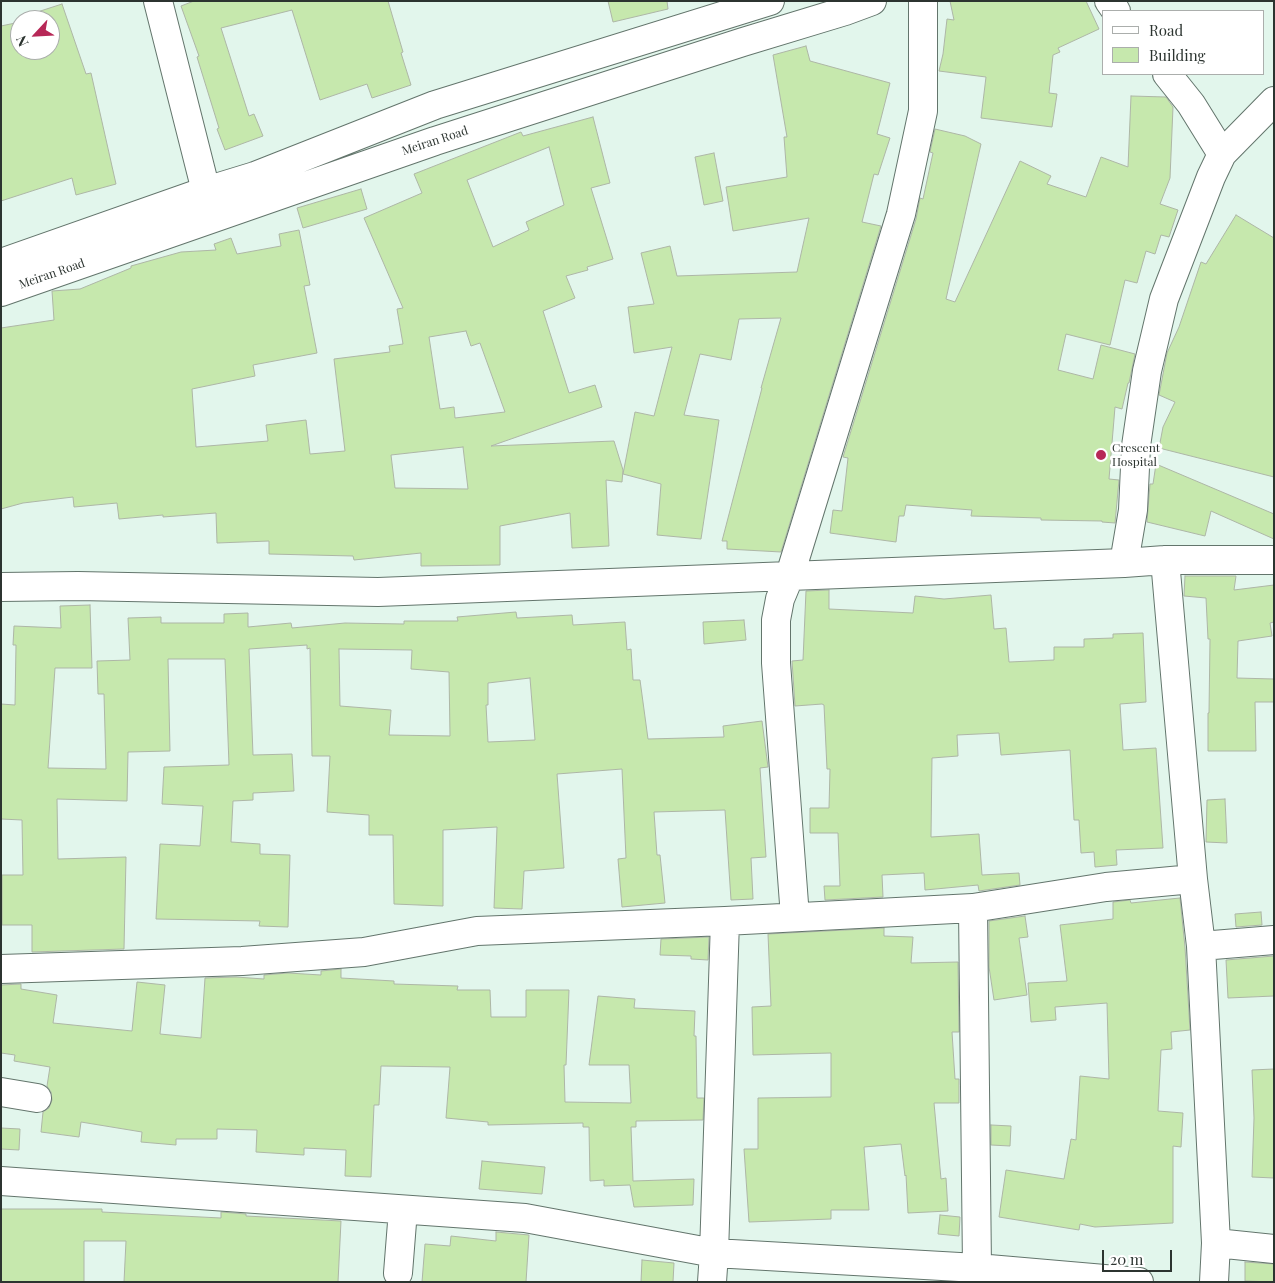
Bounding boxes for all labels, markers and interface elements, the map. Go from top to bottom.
north arrow [10,10,60,60]
legend [1102,10,1265,75]
text: Road [1149,20,1183,40]
text: N [11,33,33,50]
text: Building [1149,45,1205,65]
street label: Meiran Road [400,124,470,158]
street label: Meiran Road [17,256,87,292]
place label: Crescent Hospital [1112,441,1160,469]
marker: Crescent Hospital [1094,448,1108,462]
scale bar [1105,1240,1175,1272]
text: 20 m [1110,1249,1143,1269]

